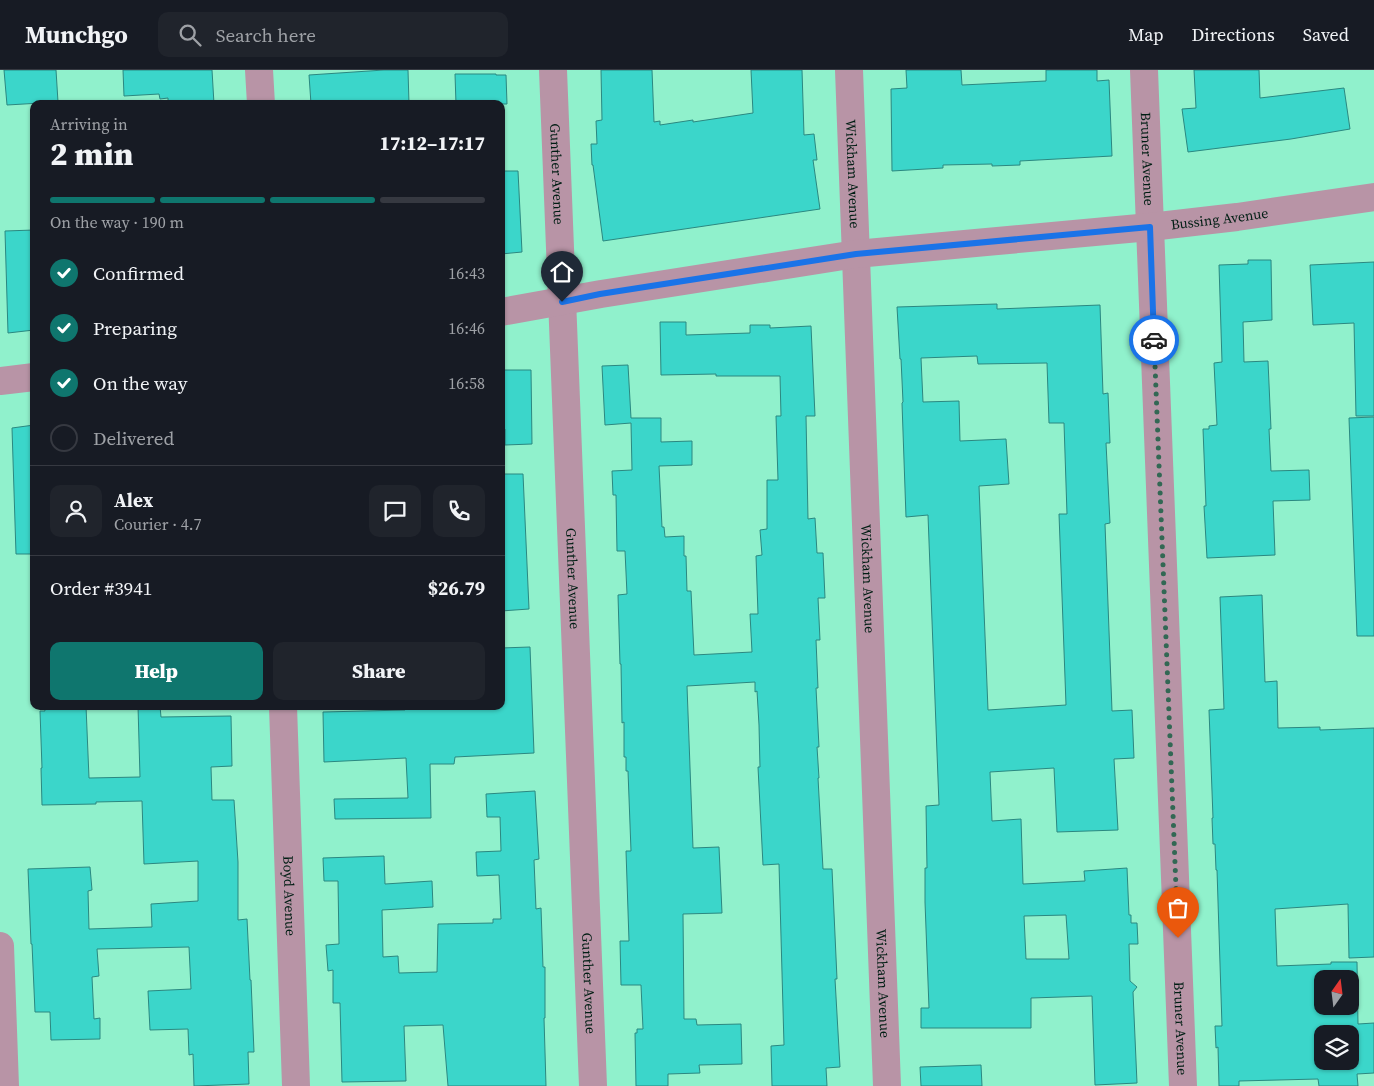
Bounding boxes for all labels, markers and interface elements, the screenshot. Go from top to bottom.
search box [158,12,508,57]
text: Munchgo [25,18,128,51]
icon: search [176,21,204,49]
text: Search here [216,22,316,48]
text: Map [1128,22,1164,47]
text: Directions [1192,22,1275,47]
text: Saved [1303,22,1349,47]
street label: Bruner Avenue [1136,112,1159,206]
text: Arriving in [50,113,128,135]
street label: Wickham Avenue [841,119,865,229]
street label: Gunther Avenue [545,123,569,225]
text: 17:12–17:17 [380,130,485,156]
text: 2 min [50,132,133,176]
street label: Bussing Avenue [1170,203,1270,235]
text: On the way · 190 m [50,211,184,233]
pin [541,251,583,302]
icon: home [548,258,576,286]
icon: check [50,259,78,287]
text: Confirmed [93,260,184,286]
text: 16:43 [448,262,485,284]
icon: check [50,314,78,342]
text: Preparing [93,315,177,341]
courier [1129,315,1179,365]
text: 16:46 [448,317,485,339]
icon: car [1140,326,1168,354]
icon: check [50,369,78,397]
text: On the way [93,370,188,396]
text: 16:58 [448,372,485,394]
text: Delivered [93,425,174,451]
button: person [50,485,102,537]
button: chat [369,485,421,537]
button: phone [433,485,485,537]
text: Alex [114,487,153,513]
text: Courier · 4.7 [114,513,202,535]
street label: Wickham Avenue [856,524,880,634]
street label: Gunther Avenue [561,528,585,630]
text: Order #3941 [50,575,152,601]
text: $26.79 [428,575,485,601]
button: Help [50,642,263,700]
button: Share [273,642,485,700]
street label: Boyd Avenue [278,855,301,936]
pin [1157,887,1199,938]
icon: bag [1164,894,1192,922]
street label: Wickham Avenue [871,928,895,1038]
street label: Gunther Avenue [577,932,601,1034]
north arrow [1314,970,1359,1015]
map controls [1314,970,1359,1070]
street label: Bruner Avenue [1169,981,1193,1076]
button: layers [1314,1025,1359,1070]

